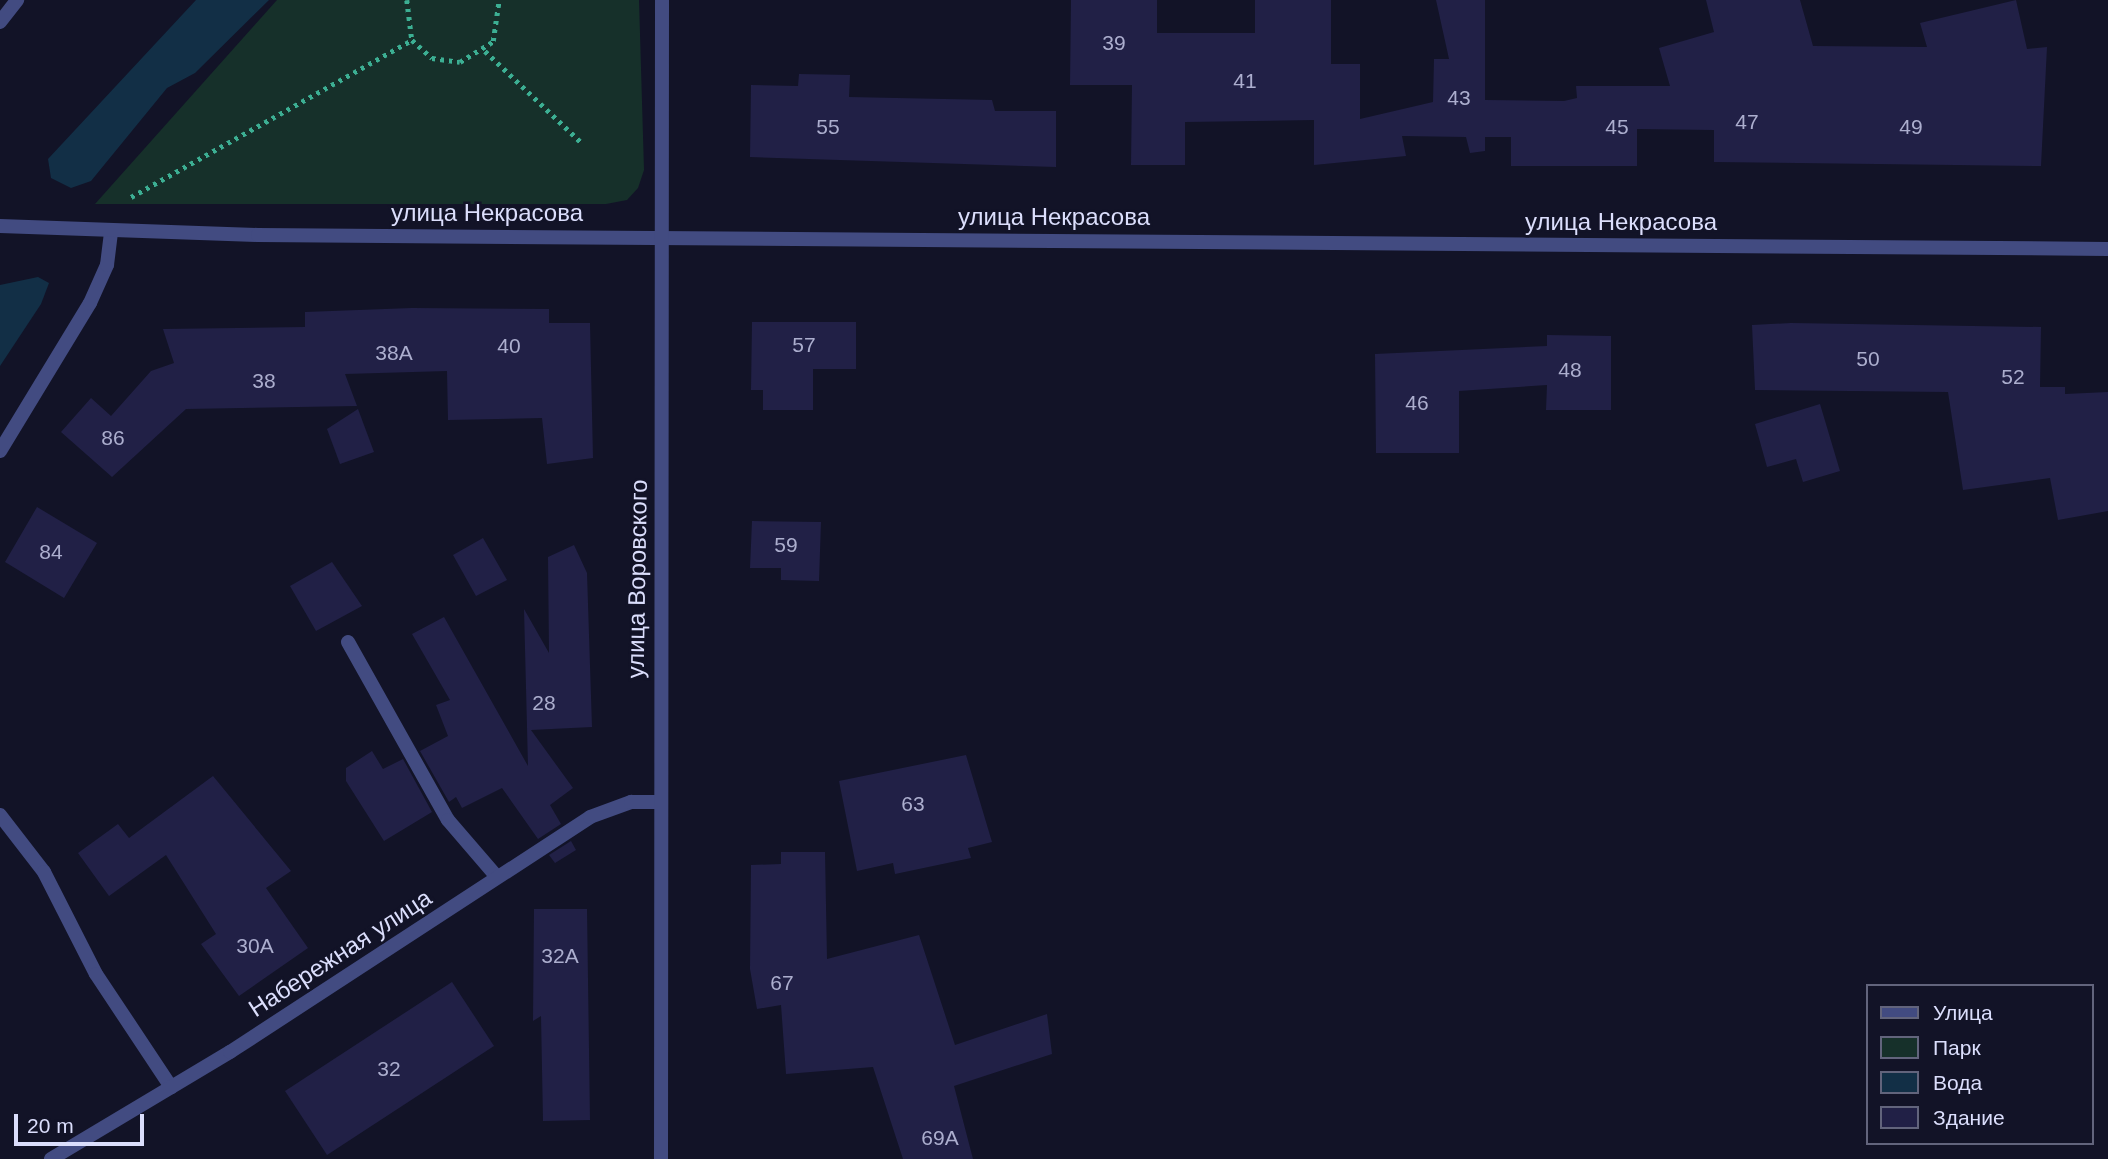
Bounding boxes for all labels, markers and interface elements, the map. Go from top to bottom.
house number: 39 [1102,30,1126,56]
house number: 41 [1233,68,1257,94]
house number: 43 [1447,85,1471,111]
house number: 47 [1735,109,1759,135]
house number: 55 [816,114,840,140]
house number: 45 [1605,114,1629,140]
house number: 49 [1899,114,1923,140]
street label: улица Некрасова [391,199,583,227]
street label: улица Некрасова [958,203,1150,231]
street label: улица Некрасова [1525,208,1717,236]
house number: 57 [792,332,816,358]
house number: 40 [497,333,521,359]
house number: 38А [375,340,413,366]
house number: 50 [1856,346,1880,372]
house number: 48 [1558,357,1582,383]
house number: 52 [2001,364,2025,390]
house number: 38 [252,368,276,394]
house number: 46 [1405,390,1429,416]
house number: 86 [101,425,125,451]
street label: улица Воровского [621,479,653,679]
house number: 59 [774,532,798,558]
house number: 84 [39,539,63,565]
house number: 28 [532,690,556,716]
house number: 63 [901,791,925,817]
street label: Набережная улица [243,883,437,1023]
house number: 30А [236,933,274,959]
house number: 32А [541,943,579,969]
house number: 67 [770,970,794,996]
legend [1867,984,2094,1145]
text: Улица [1933,1001,1993,1024]
text: Парк [1933,1036,1981,1059]
house number: 32 [377,1056,401,1082]
text: Вода [1933,1071,1982,1094]
scale bar [18,1100,147,1144]
text: Здание [1933,1106,2005,1129]
text: 20 m [27,1114,74,1137]
house number: 69А [921,1125,959,1151]

